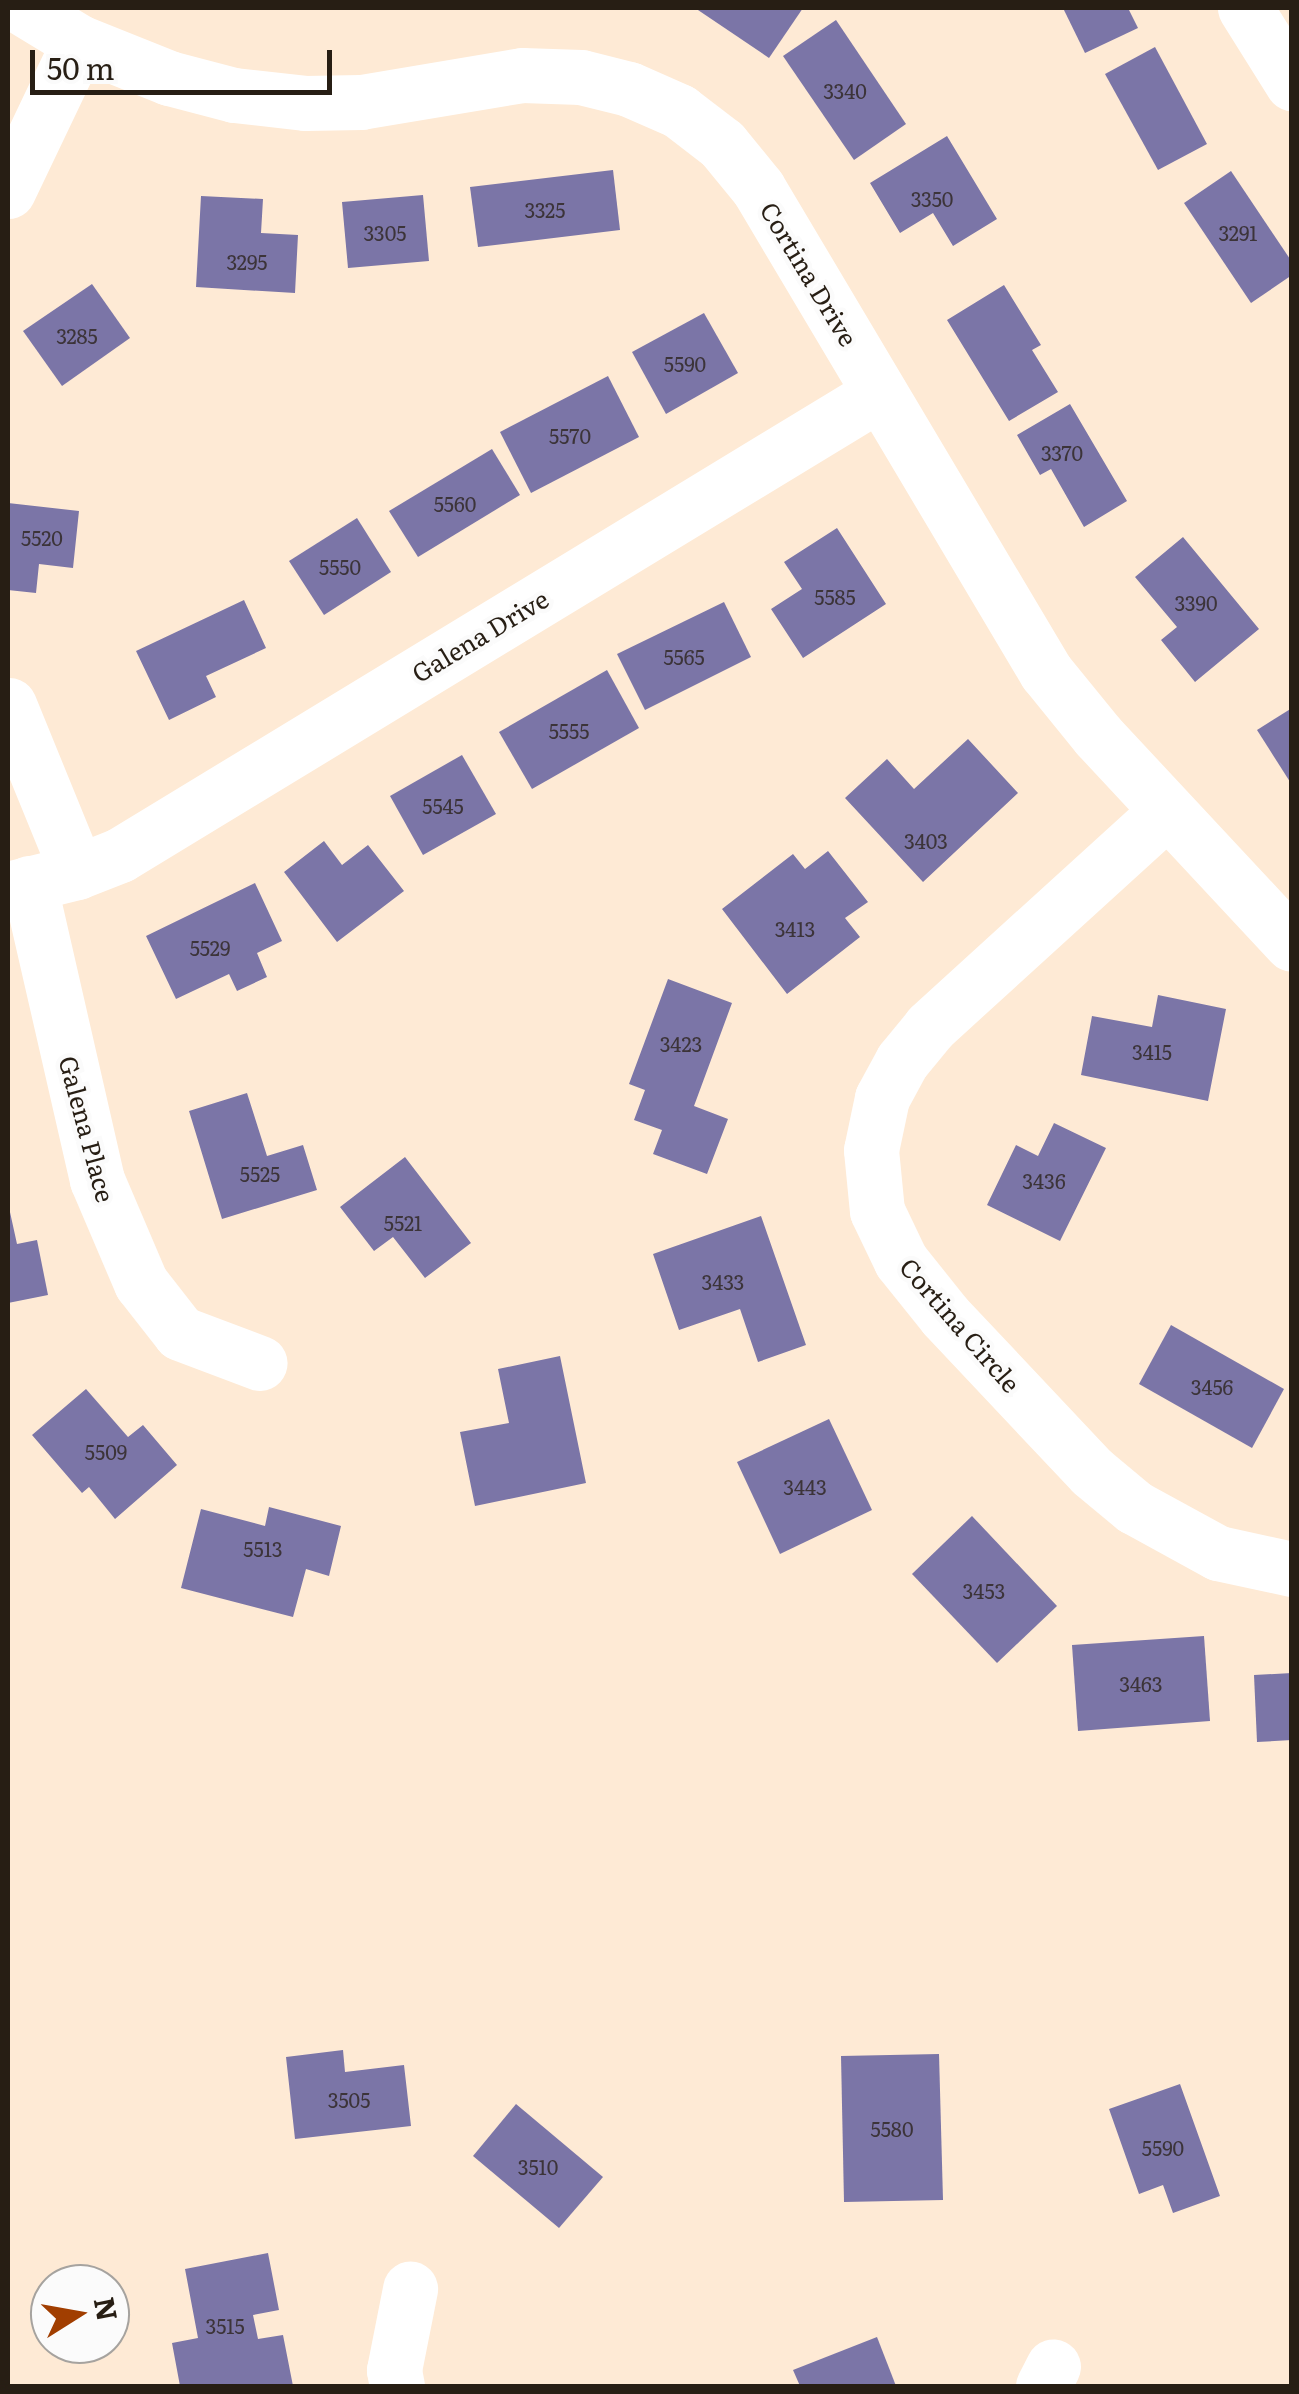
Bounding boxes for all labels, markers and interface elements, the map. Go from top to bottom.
scale bar [35,30,338,92]
text: 50 m [47,45,115,89]
house number: 3340 [823,78,867,102]
house number: 3350 [911,186,953,210]
street label: Cortina Drive [754,196,864,352]
house number: 3325 [525,197,565,221]
house number: 3305 [364,220,406,244]
house number: 3291 [1219,220,1257,244]
house number: 3295 [227,249,267,273]
house number: 3285 [56,323,98,347]
house number: 5590 [664,351,706,375]
house number: 5570 [549,423,591,447]
house number: 3370 [1041,440,1083,464]
house number: 5560 [434,491,476,515]
house number: 5520 [21,525,63,549]
house number: 5550 [319,554,361,578]
street label: Galena Drive [406,584,554,688]
house number: 5585 [814,584,856,608]
house number: 3390 [1174,590,1218,614]
house number: 5565 [663,644,705,668]
house number: 5555 [549,718,589,742]
house number: 5545 [422,793,464,817]
house number: 3403 [904,828,948,852]
house number: 3413 [775,916,815,940]
house number: 5529 [190,935,230,959]
house number: 3423 [660,1031,702,1055]
house number: 3415 [1132,1039,1172,1063]
street label: Galena Place [53,1053,121,1205]
house number: 5525 [240,1161,280,1185]
house number: 3436 [1022,1168,1066,1192]
house number: 5521 [384,1210,422,1234]
street label: Cortina Circle [894,1252,1026,1398]
house number: 3433 [702,1269,744,1293]
house number: 3456 [1191,1374,1233,1398]
house number: 5509 [85,1439,127,1463]
house number: 3443 [783,1474,827,1498]
house number: 5513 [243,1536,283,1560]
house number: 3453 [963,1578,1005,1602]
house number: 3463 [1119,1671,1163,1695]
house number: 3505 [328,2087,370,2111]
house number: 5580 [871,2116,913,2140]
house number: 5590 [1142,2135,1184,2159]
house number: 3510 [518,2154,558,2178]
north arrow [30,2264,130,2364]
text: N [85,2293,130,2324]
house number: 3515 [205,2313,245,2337]

